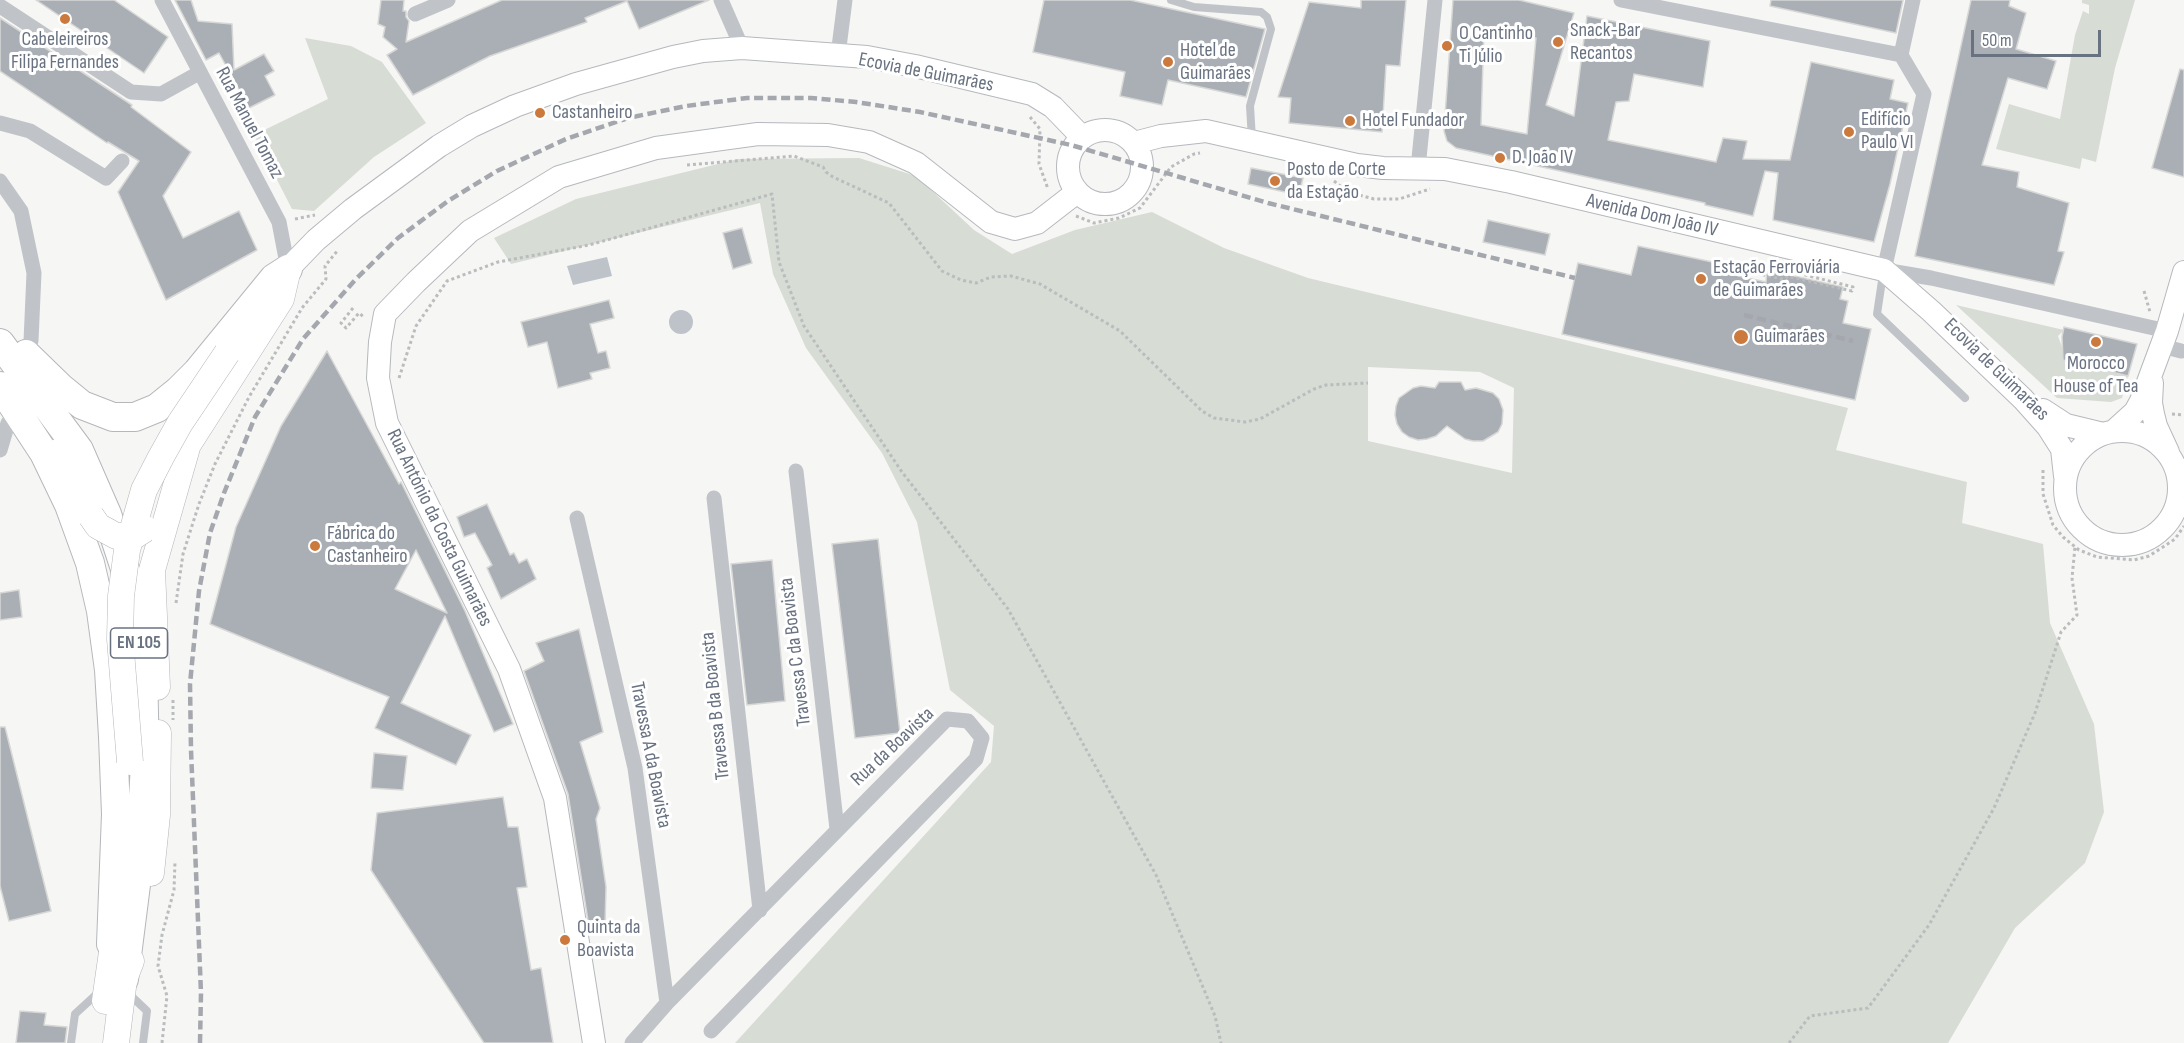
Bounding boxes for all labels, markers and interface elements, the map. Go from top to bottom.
marker: Cabeleireiros Filipa Fernandes [58,12,72,26]
scale bar [1974,18,2104,56]
place label: Snack-Bar Recantos [1570,19,1640,66]
place label: O Cantinho Ti Júlio [1459,22,1533,69]
place label: Cabeleireiros Filipa Fernandes [11,28,119,75]
text: 50 m [1982,30,2012,51]
marker: Snack-Bar Recantos [1551,35,1565,49]
place label: Hotel de Guimarães [1180,39,1251,86]
marker: O Cantinho Ti Júlio [1440,39,1454,53]
street label: Ecovia de Guimarães [856,48,996,98]
marker: Hotel de Guimarães [1161,55,1175,69]
street label: Rua Manuel Tomaz [210,63,288,183]
place label: Castanheiro [552,101,633,125]
marker: Castanheiro [533,106,547,120]
place label: Edifício Paulo VI [1861,108,1913,155]
place label: Hotel Fundador [1362,109,1464,133]
marker: Hotel Fundador [1343,114,1357,128]
marker: Edifício Paulo VI [1842,125,1856,139]
place label: D. João IV [1512,146,1573,170]
marker: D. João IV [1493,151,1507,165]
place label: Posto de Corte da Estação [1287,158,1386,205]
marker: Posto de Corte da Estação [1268,174,1282,188]
street label: Avenida Dom João IV [1584,189,1720,243]
place label: Estação Ferroviária de Guimarães [1713,256,1840,303]
marker: Estação Ferroviária de Guimarães [1694,272,1708,286]
street label: Ecovia de Guimarães [1938,314,2054,426]
place label: Guimarães [1754,325,1825,349]
marker: Guimarães [1732,328,1750,346]
marker: Morocco House of Tea [2089,335,2103,349]
place label: Morocco House of Tea [2054,352,2138,399]
street label: Rua António da Costa Guimarães [381,426,497,630]
place label: Fábrica do Castanheiro [327,522,408,569]
marker: Fábrica do Castanheiro [308,539,322,553]
street label: Travessa C da Boavista [775,576,817,728]
road number: EN 105 [110,628,168,658]
street label: Travessa B da Boavista [696,631,736,781]
street label: Travessa A da Boavista [624,680,676,830]
street label: Rua da Boavista [847,702,939,792]
place label: Quinta da Boavista [577,916,641,963]
marker: Quinta da Boavista [558,933,572,947]

